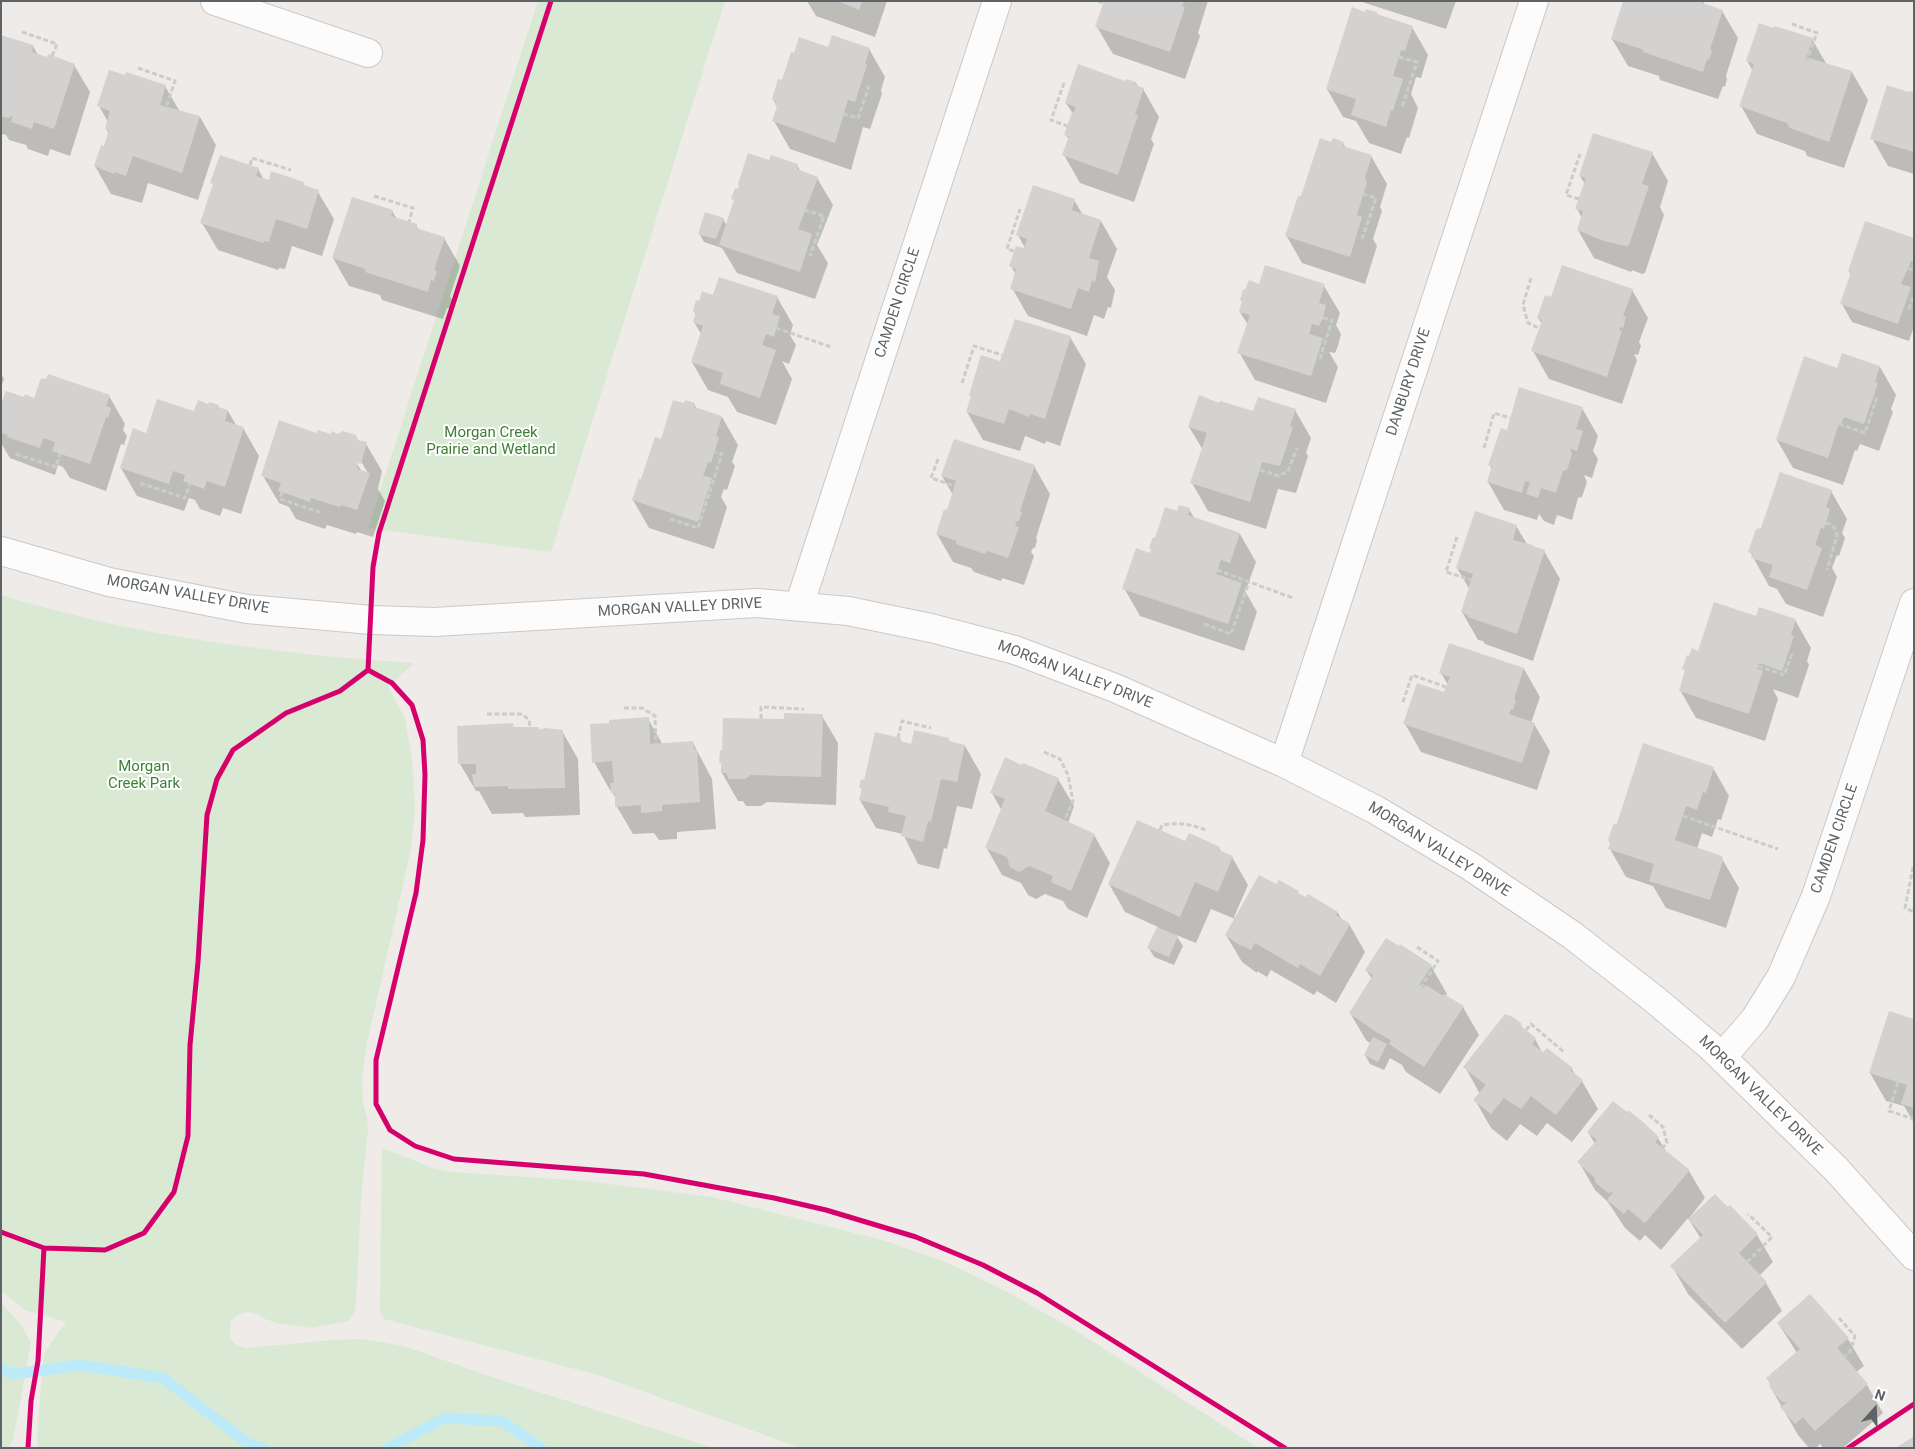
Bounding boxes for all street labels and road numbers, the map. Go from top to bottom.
street label: CAMDEN CIRCLE [872,246,924,360]
street label: DANBURY DRIVE [1383,326,1435,438]
street label: MORGAN VALLEY DRIVE [105,572,271,618]
street label: MORGAN VALLEY DRIVE [597,595,763,621]
street label: MORGAN VALLEY DRIVE [995,637,1155,713]
street label: CAMDEN CIRCLE [1808,782,1862,896]
street label: MORGAN VALLEY DRIVE [1364,799,1514,901]
street label: MORGAN VALLEY DRIVE [1695,1032,1825,1160]

